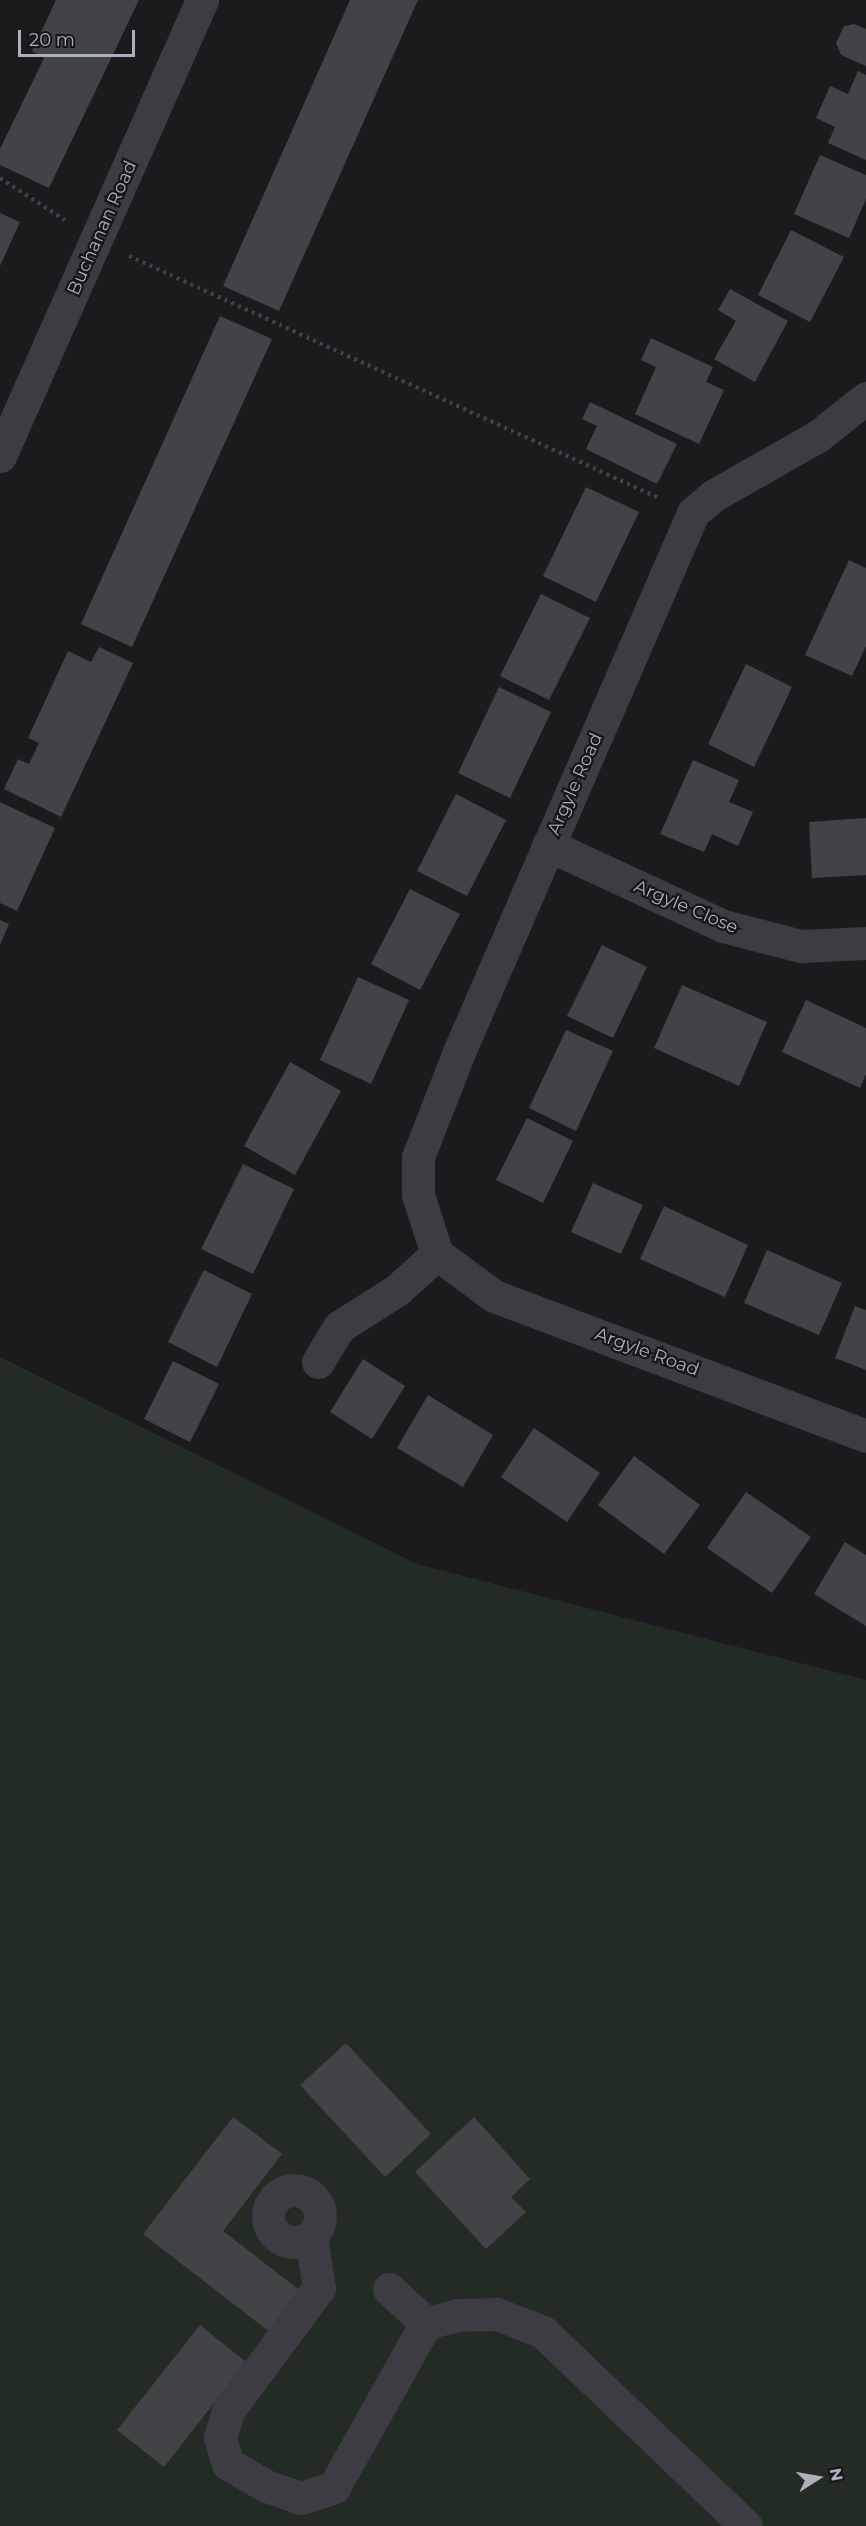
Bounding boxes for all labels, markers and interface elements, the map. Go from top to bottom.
scale bar [21,18,138,56]
text: 20 m [29,29,75,51]
street label: Buchanan Road [63,157,141,299]
street label: Argyle Road [543,730,607,838]
street label: Argyle Close [631,875,741,939]
street label: Argyle Road [592,1323,702,1381]
north arrow [788,2448,848,2508]
text: N [826,2466,847,2483]

